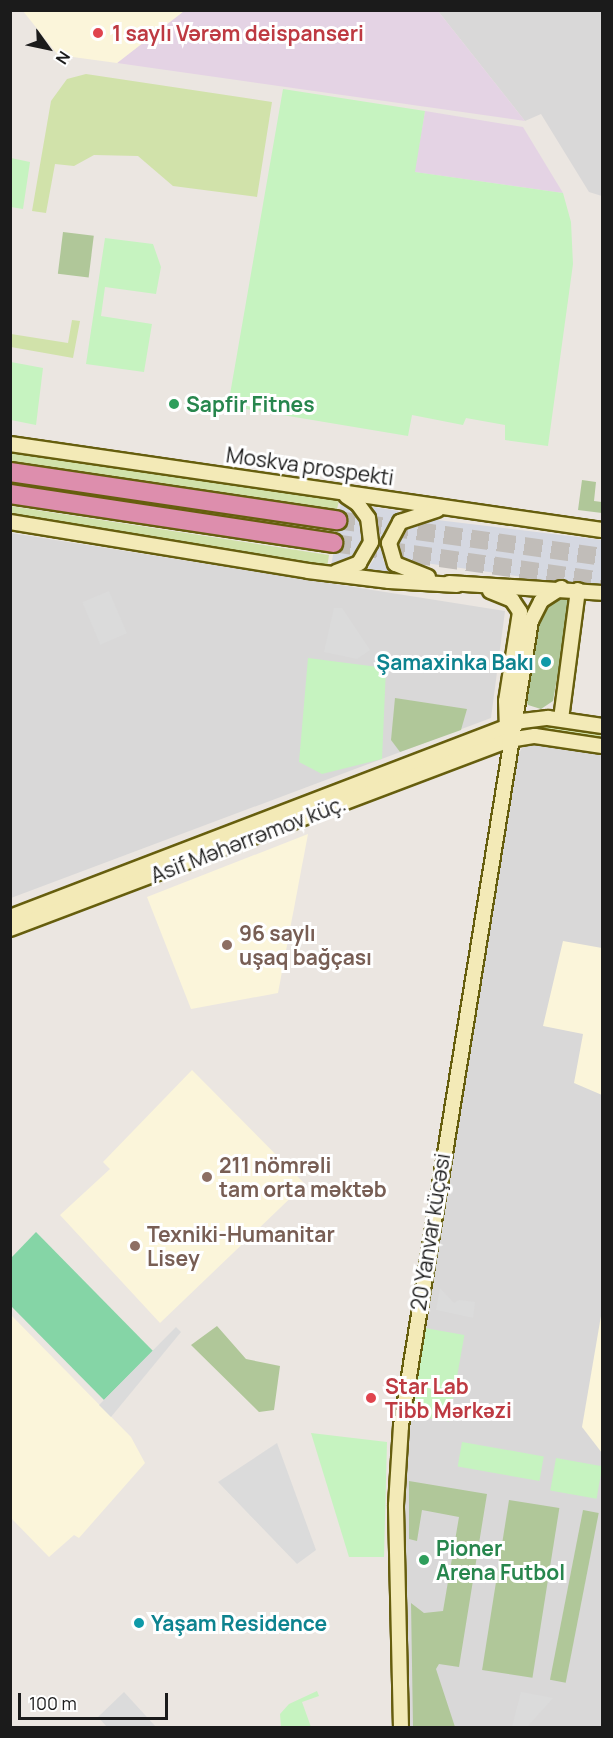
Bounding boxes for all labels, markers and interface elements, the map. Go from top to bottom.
north arrow [18,18,78,78]
place label: 1 saylı Vərəm deispanseri [112,20,364,46]
marker: 1 saylı Vərəm deispanseri [89,24,107,42]
text: N [51,47,75,69]
place label: Sapfir Fitnes [186,391,315,417]
marker: Sapfir Fitnes [167,397,181,411]
street label: Moskva prospekti [225,442,395,490]
place label: Şamaxinka Bakı [376,649,534,675]
marker: Şamaxinka Bakı [539,655,553,669]
street label: Asif Məhərrəmov küç. [147,790,349,888]
place label: 96 saylı uşaq bağçası [239,920,372,970]
marker: 96 saylı uşaq bağçası [220,938,234,952]
place label: 211 nömrəli tam orta məktəb [219,1152,387,1202]
street label: 20 Yanvar küçəsi [405,1152,455,1312]
marker: 211 nömrəli tam orta məktəb [200,1170,214,1184]
place label: Texniki-Humanitar Lisey [147,1221,335,1271]
marker: Texniki-Humanitar Lisey [128,1239,142,1253]
place label: Star Lab Tibb Mәrkәzi [385,1373,512,1423]
marker: Star Lab Tibb Mәrkәzi [362,1389,380,1407]
place label: Pioner Arena Futbol [436,1535,565,1585]
marker: Pioner Arena Futbol [417,1553,431,1567]
place label: Yaşam Residence [151,1610,327,1636]
marker: Yaşam Residence [132,1616,146,1630]
scale bar [21,1681,171,1719]
text: 100 m [29,1691,77,1715]

